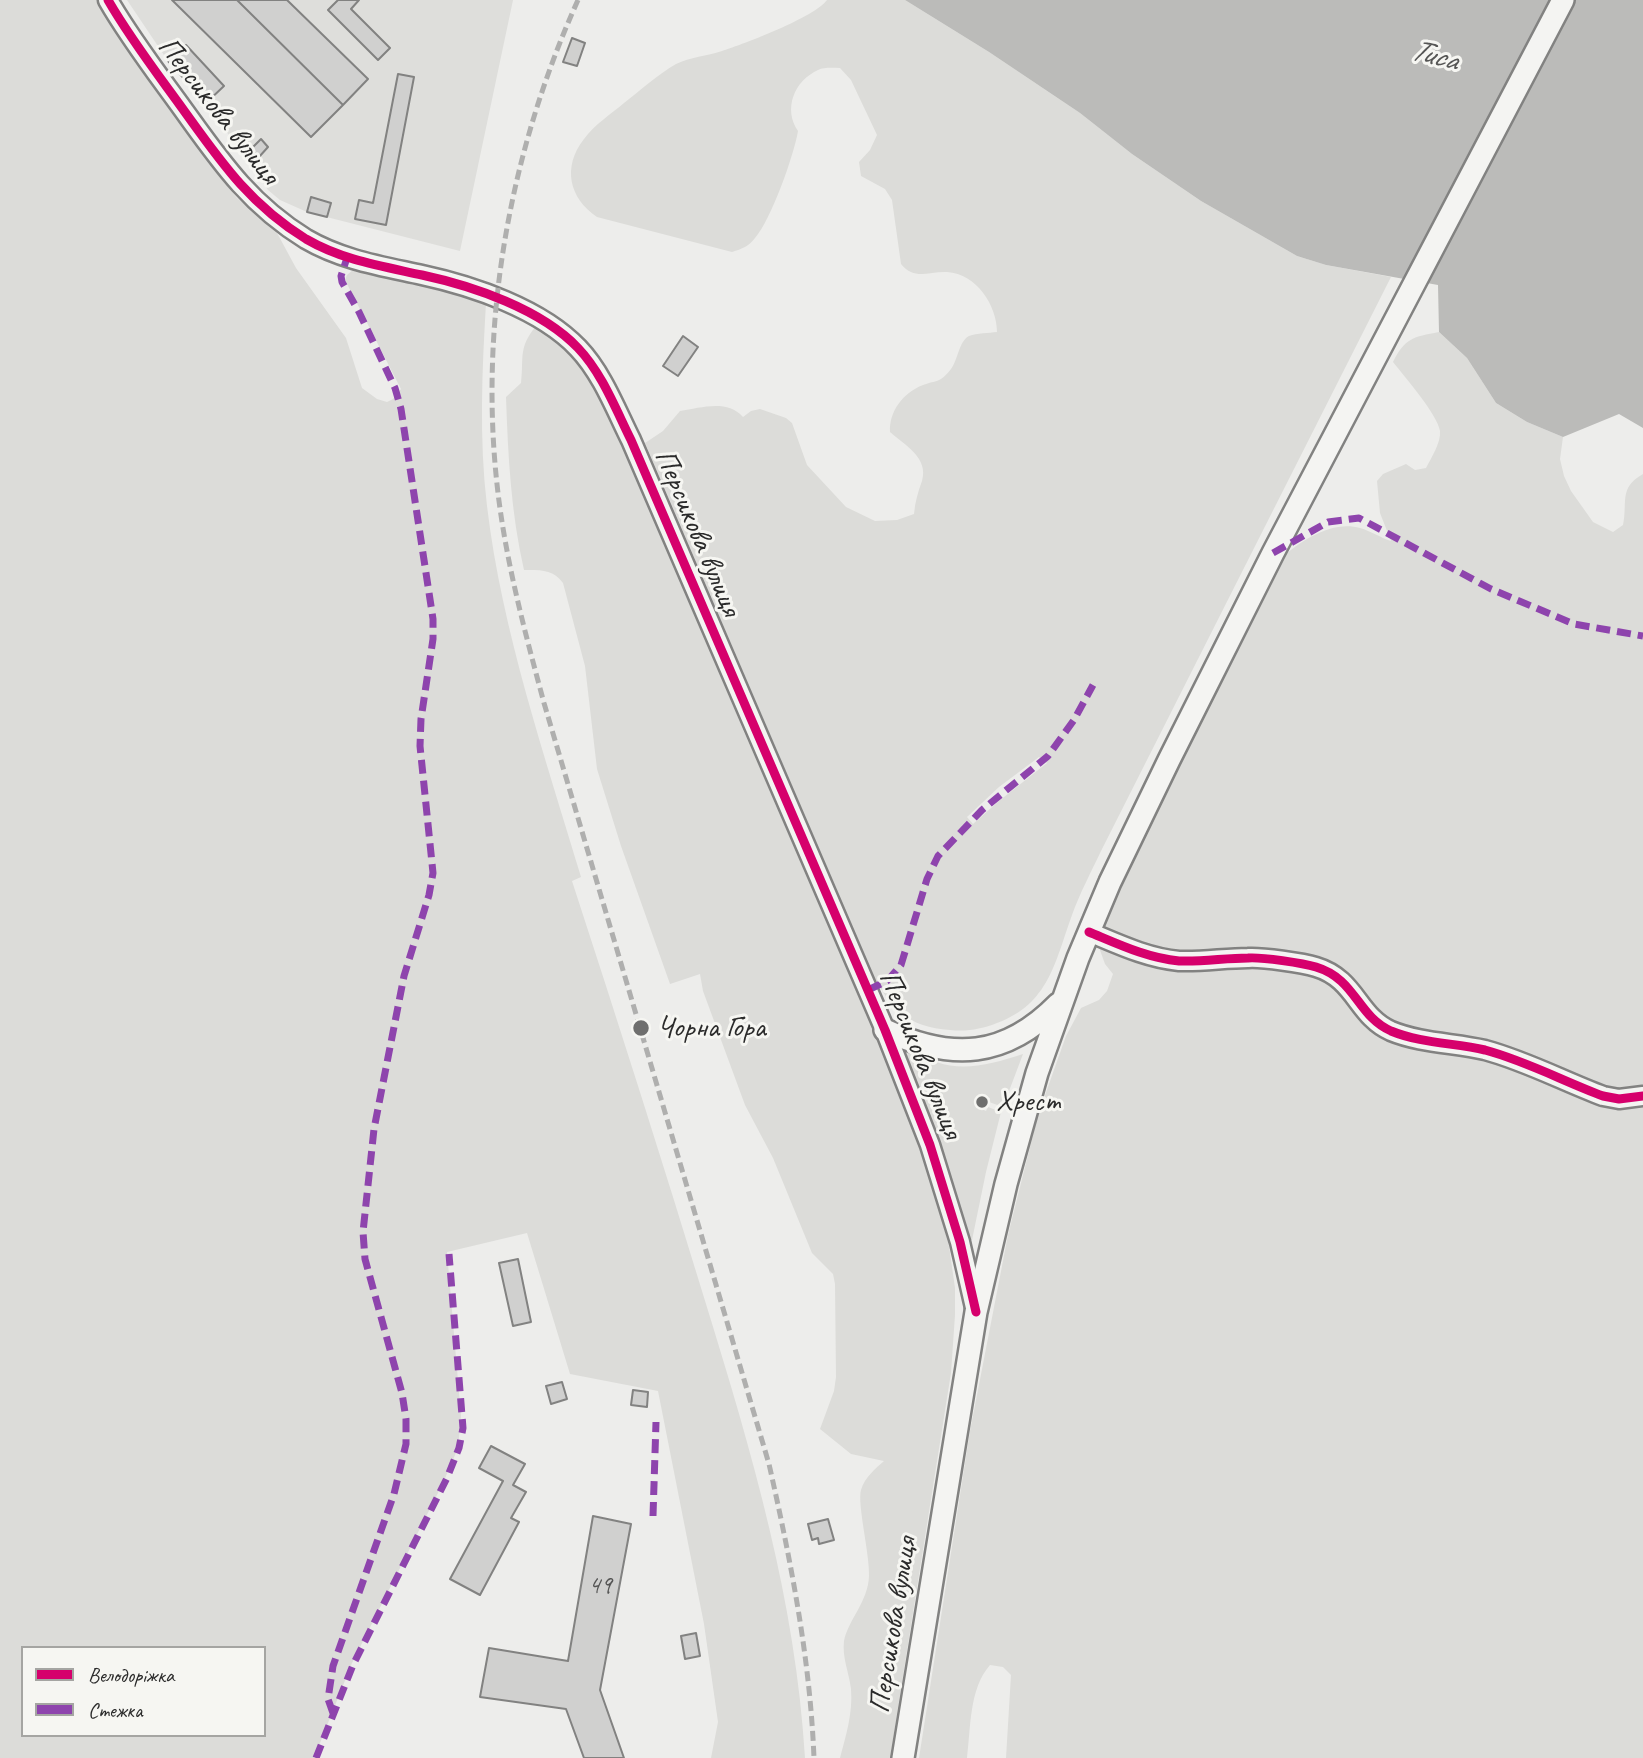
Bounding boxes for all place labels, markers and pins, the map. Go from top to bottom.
place label: Чорна Гора [657,1010,766,1046]
marker: Чорна Гора [631,1018,651,1038]
place label: Хрест [996,1084,1060,1120]
marker: Хрест [974,1094,990,1110]

